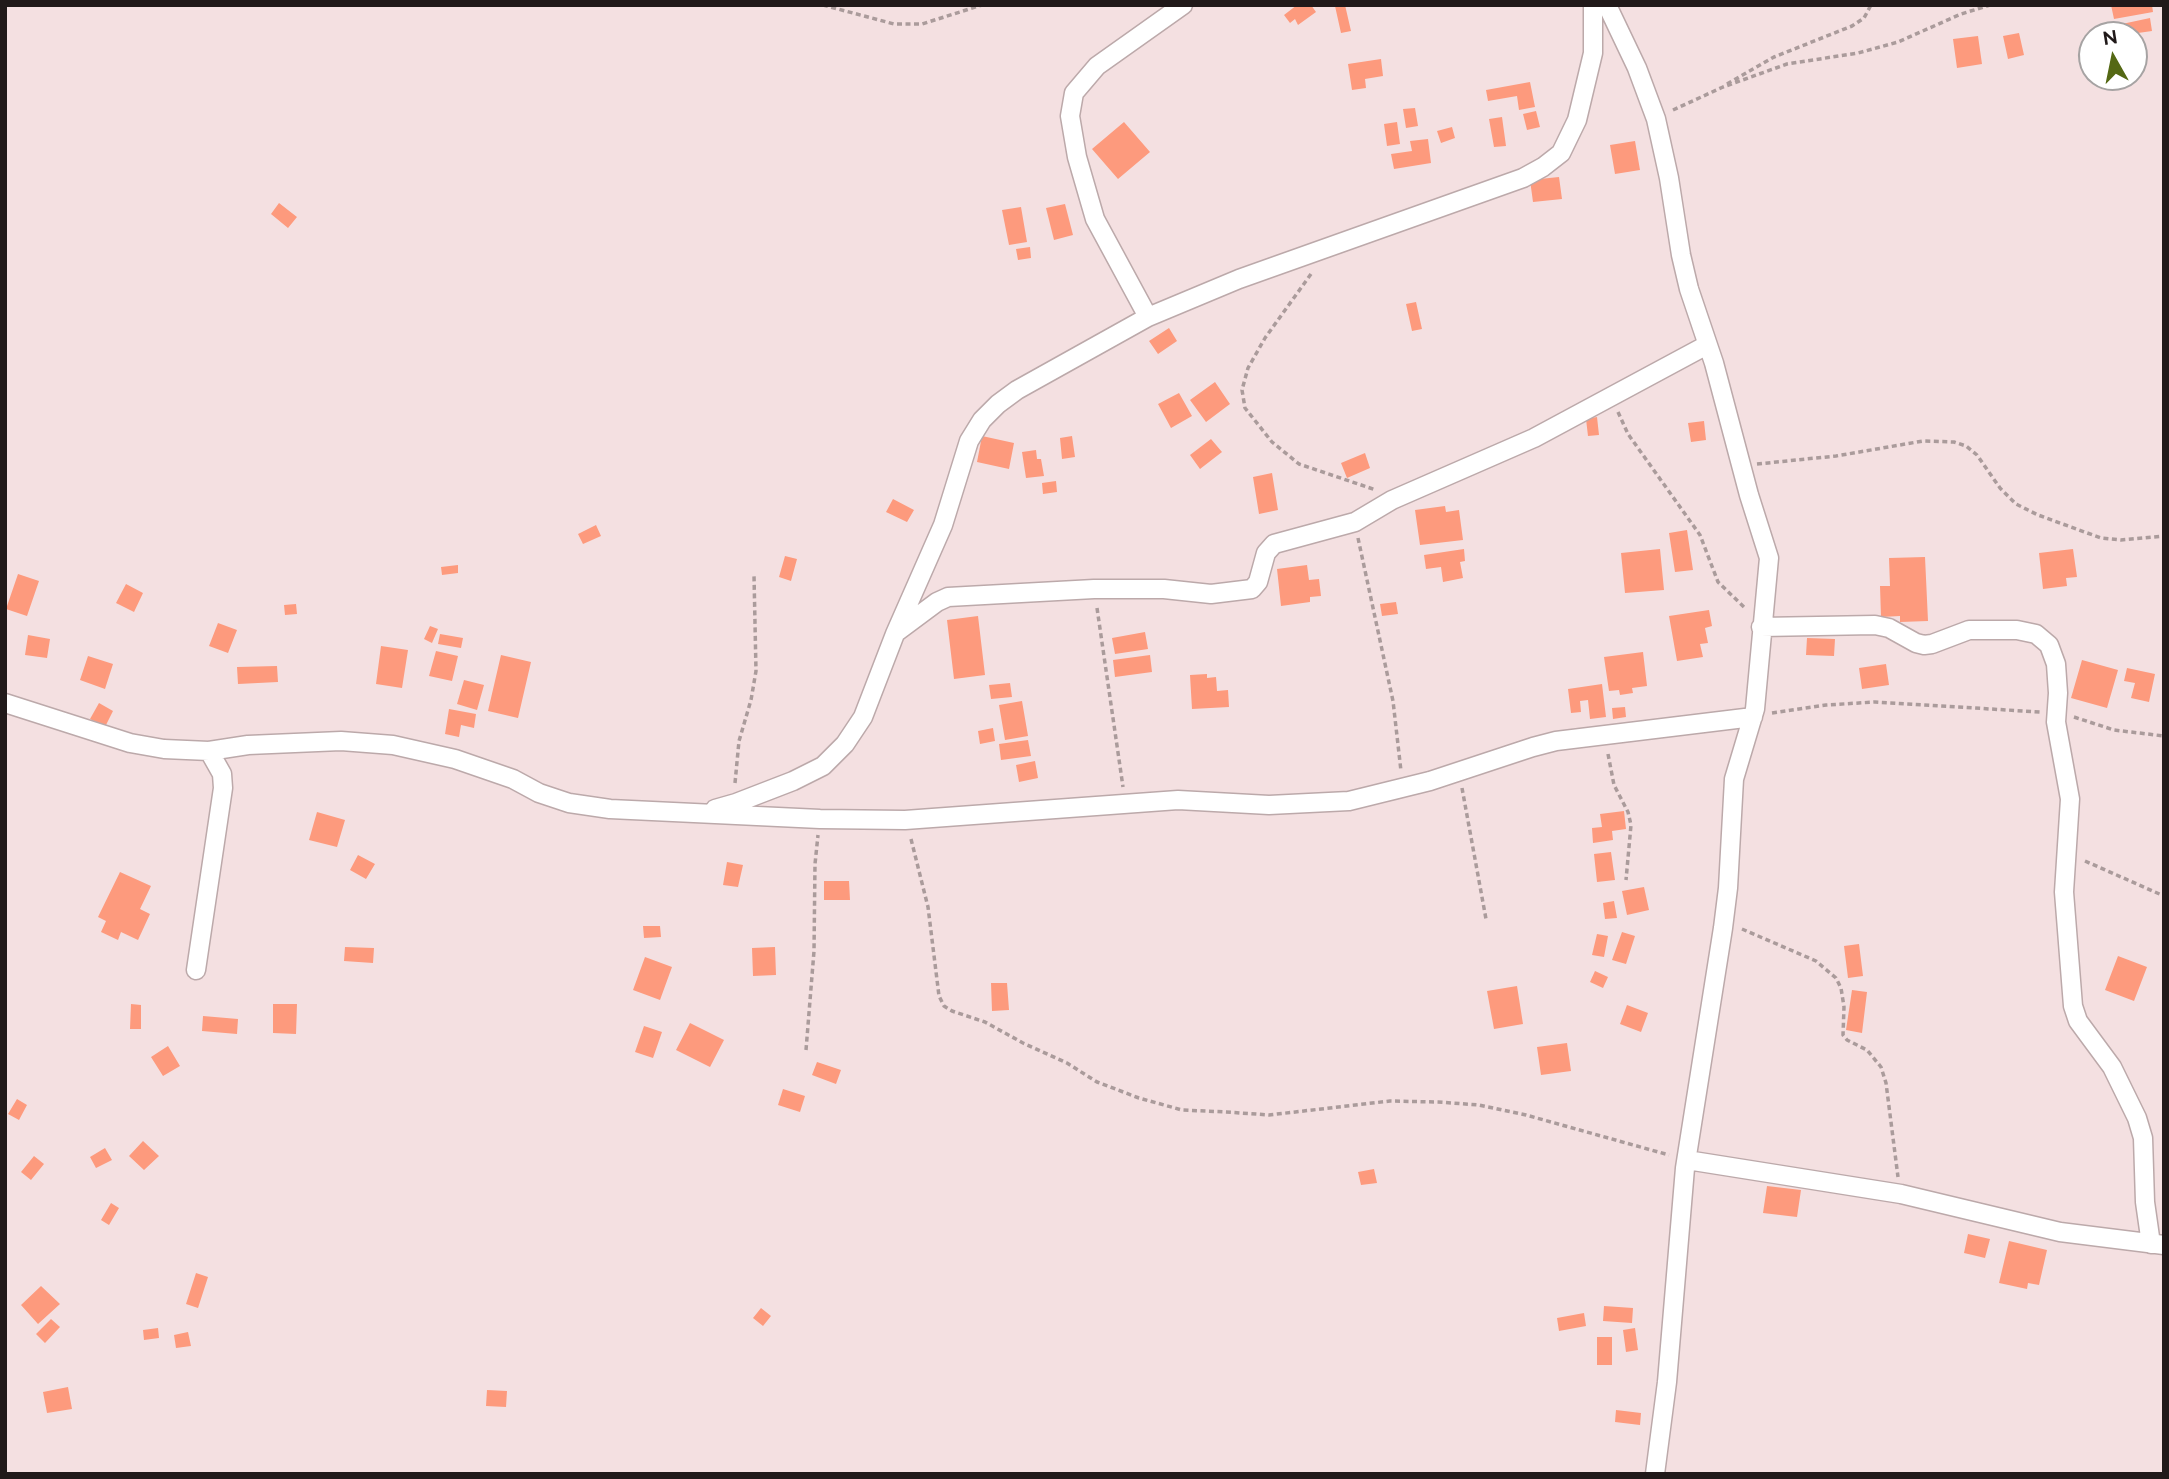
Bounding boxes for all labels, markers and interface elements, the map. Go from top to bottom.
north arrow [2078,21,2148,91]
text: N [2101,25,2119,49]

